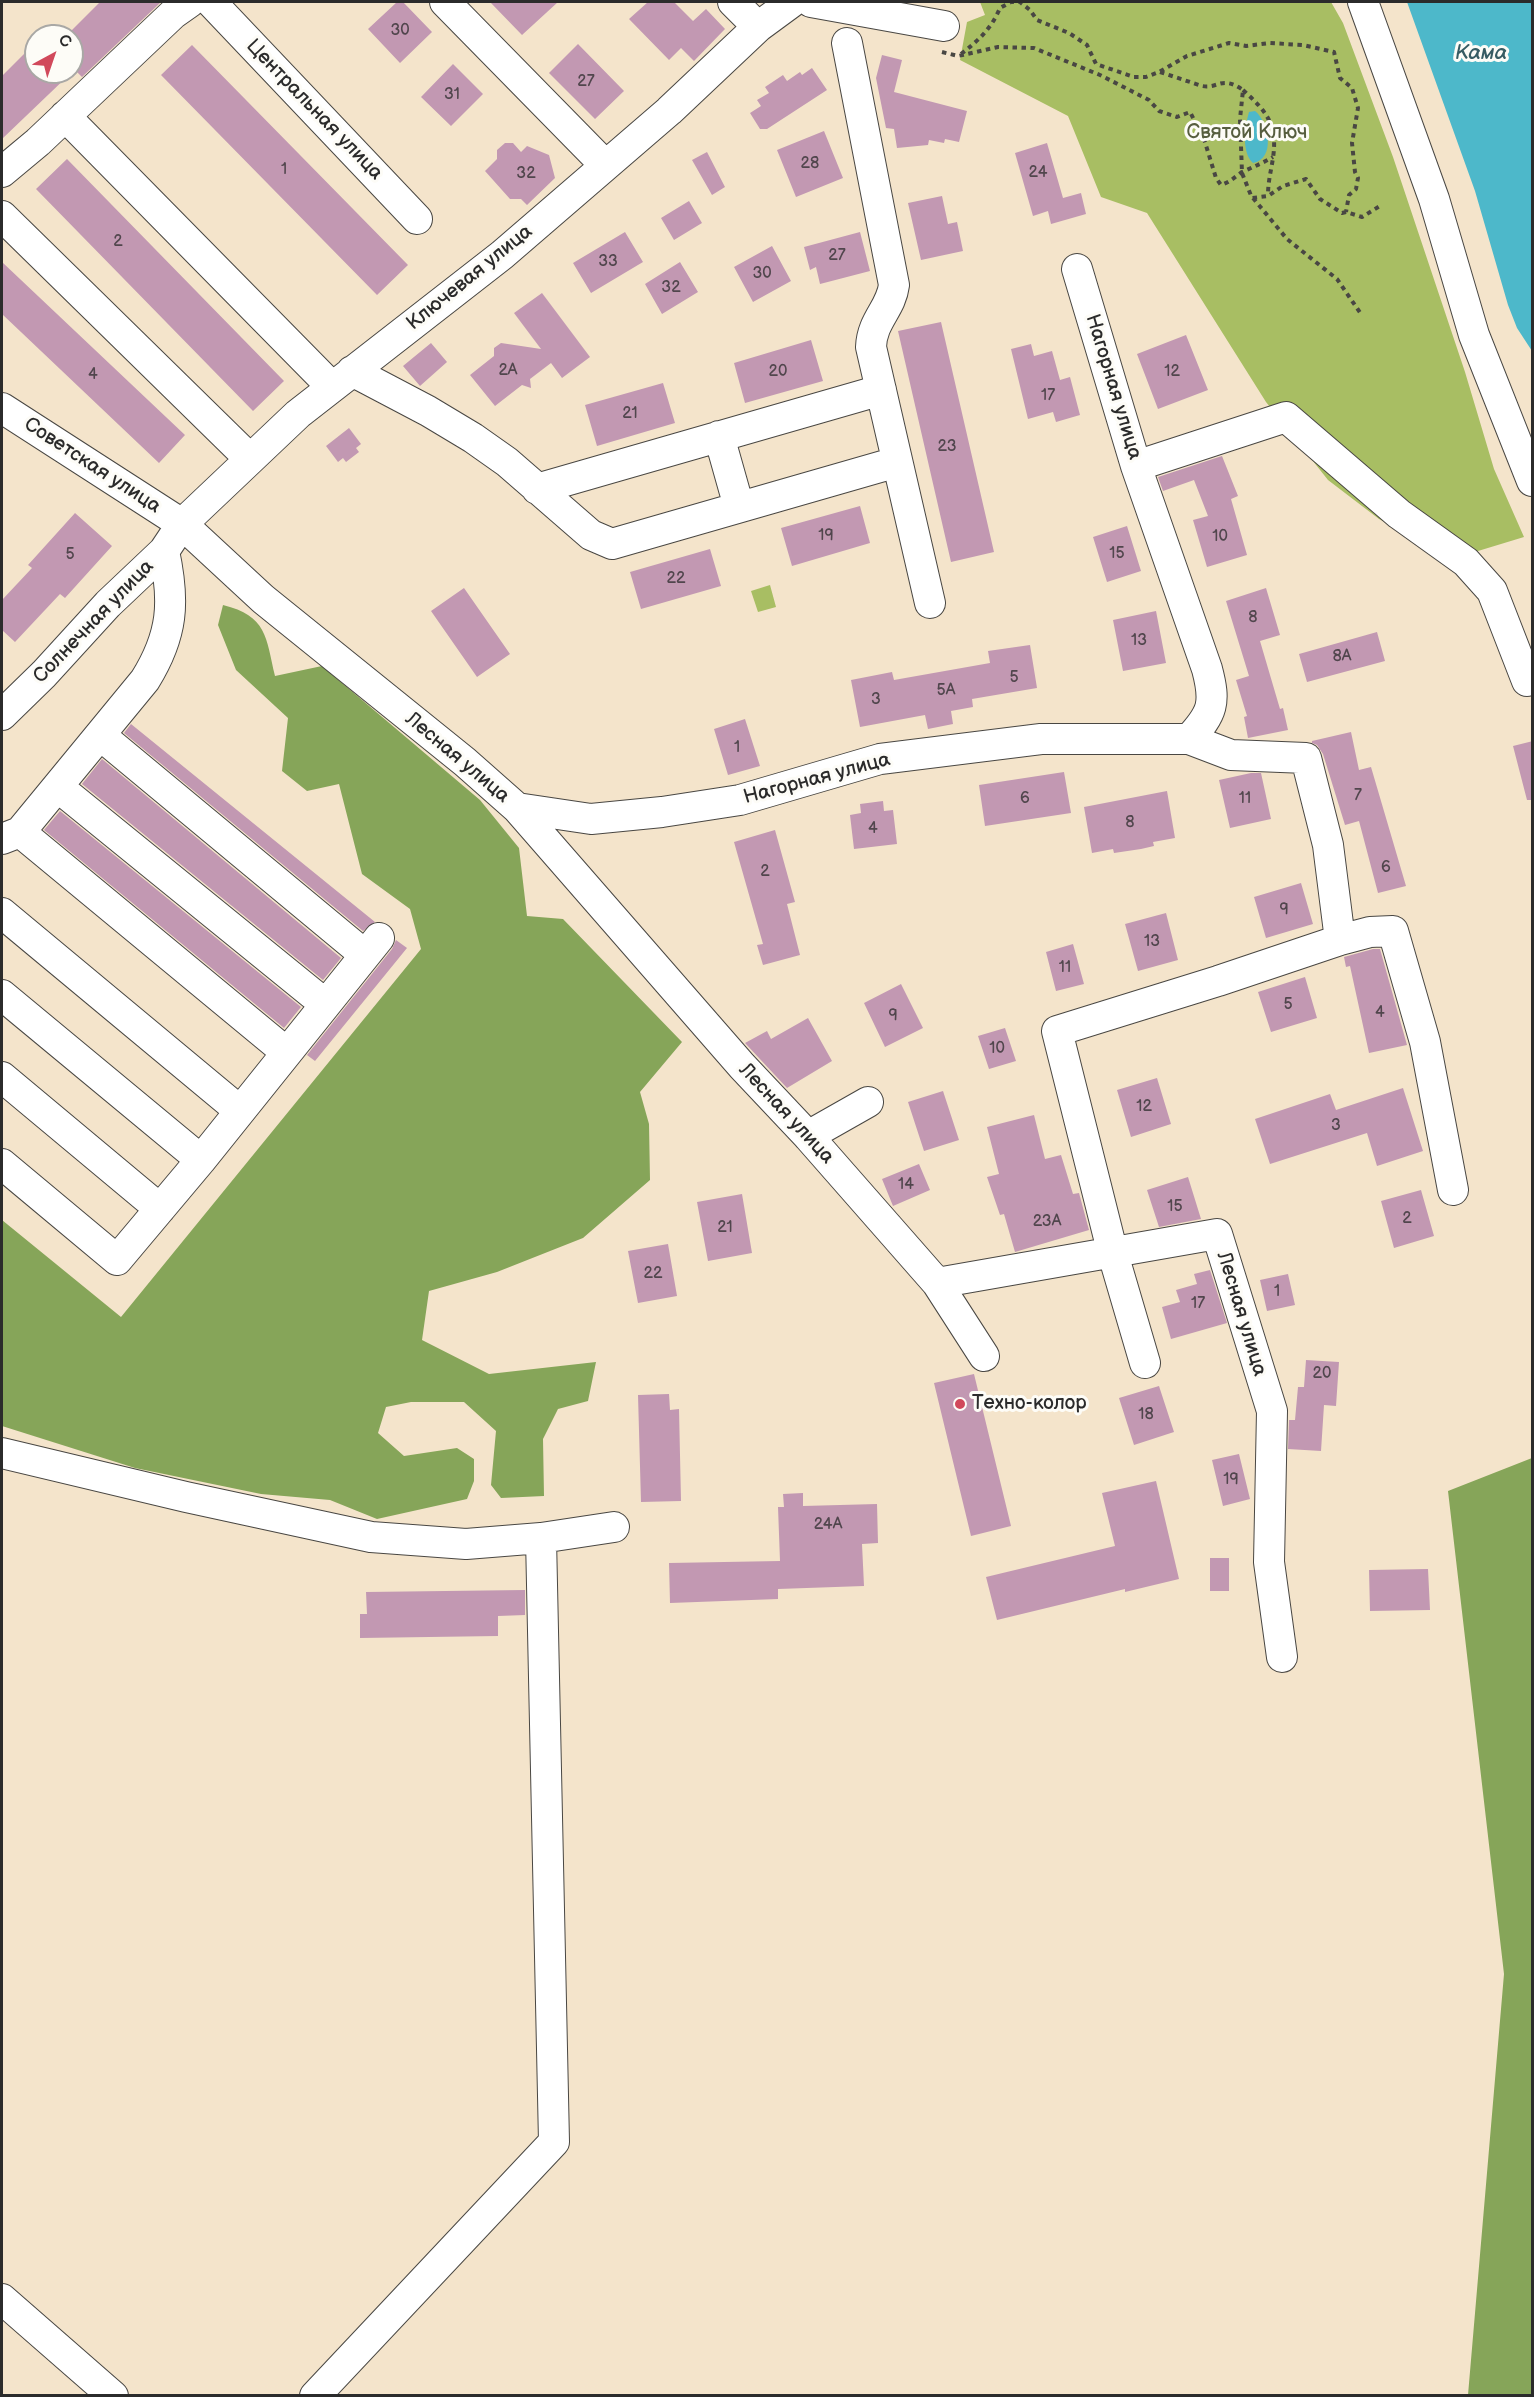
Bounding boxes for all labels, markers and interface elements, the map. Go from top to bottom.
house number: 30 [390,21,410,41]
north arrow [24,24,84,84]
text: С [54,31,75,52]
street label: Центральная улица [241,35,387,185]
water label: Кама [1455,41,1507,67]
house number: 27 [577,72,595,92]
house number: 31 [444,85,460,105]
park label: Святой Ключ [1187,121,1307,145]
house number: 28 [801,154,819,174]
house number: 1 [281,160,287,180]
house number: 24 [1029,163,1047,183]
house number: 32 [516,164,536,184]
street label: Ключевая улица [402,220,538,336]
house number: 2 [113,232,123,252]
house number: 27 [828,246,846,266]
house number: 33 [598,252,618,272]
house number: 30 [752,264,772,284]
house number: 32 [661,278,681,298]
street label: Нагорная улица [1079,311,1147,463]
house number: 2А [498,361,518,381]
house number: 20 [769,362,787,382]
house number: 12 [1164,362,1180,382]
house number: 4 [88,365,98,385]
house number: 17 [1041,386,1055,406]
house number: 21 [622,404,638,424]
street label: Советская улица [19,413,165,519]
house number: 23 [938,437,956,457]
house number: 19 [818,526,834,546]
house number: 10 [1212,527,1228,547]
house number: 15 [1109,544,1125,564]
house number: 5 [65,545,75,565]
street label: Солнечная улица [29,555,159,689]
house number: 22 [667,569,685,589]
house number: 8 [1248,608,1258,628]
house number: 13 [1131,631,1147,651]
house number: 8А [1332,647,1352,667]
house number: 5 [1009,668,1019,688]
house number: 5А [937,681,955,701]
house number: 3 [871,690,881,710]
street label: Лесная улица [400,707,514,809]
house number: 1 [734,738,740,758]
street label: Нагорная улица [741,748,893,810]
house number: 7 [1354,786,1362,806]
house number: 6 [1020,789,1030,809]
house number: 11 [1239,789,1251,809]
house number: 8 [1125,813,1135,833]
house number: 4 [868,819,878,839]
house number: 6 [1381,858,1391,878]
house number: 2 [760,862,770,882]
house number: 9 [1279,900,1289,920]
house number: 13 [1144,932,1160,952]
house number: 11 [1059,958,1071,978]
house number: 5 [1283,995,1293,1015]
house number: 4 [1375,1003,1385,1023]
house number: 9 [888,1006,898,1026]
house number: 10 [989,1039,1005,1059]
street label: Лесная улица [733,1059,839,1169]
house number: 12 [1136,1097,1152,1117]
house number: 3 [1331,1116,1341,1136]
house number: 14 [898,1175,914,1195]
house number: 15 [1167,1197,1183,1217]
house number: 2 [1402,1209,1412,1229]
house number: 23А [1033,1212,1061,1232]
house number: 21 [717,1218,733,1238]
street label: Лесная улица [1211,1249,1271,1379]
house number: 22 [644,1264,662,1284]
house number: 1 [1274,1282,1280,1302]
house number: 17 [1191,1294,1205,1314]
house number: 20 [1313,1364,1331,1384]
place label: Техно-колор [972,1392,1086,1416]
marker: Техно-колор [953,1397,967,1411]
house number: 18 [1138,1405,1154,1425]
house number: 19 [1223,1470,1239,1490]
house number: 24А [814,1515,842,1535]

